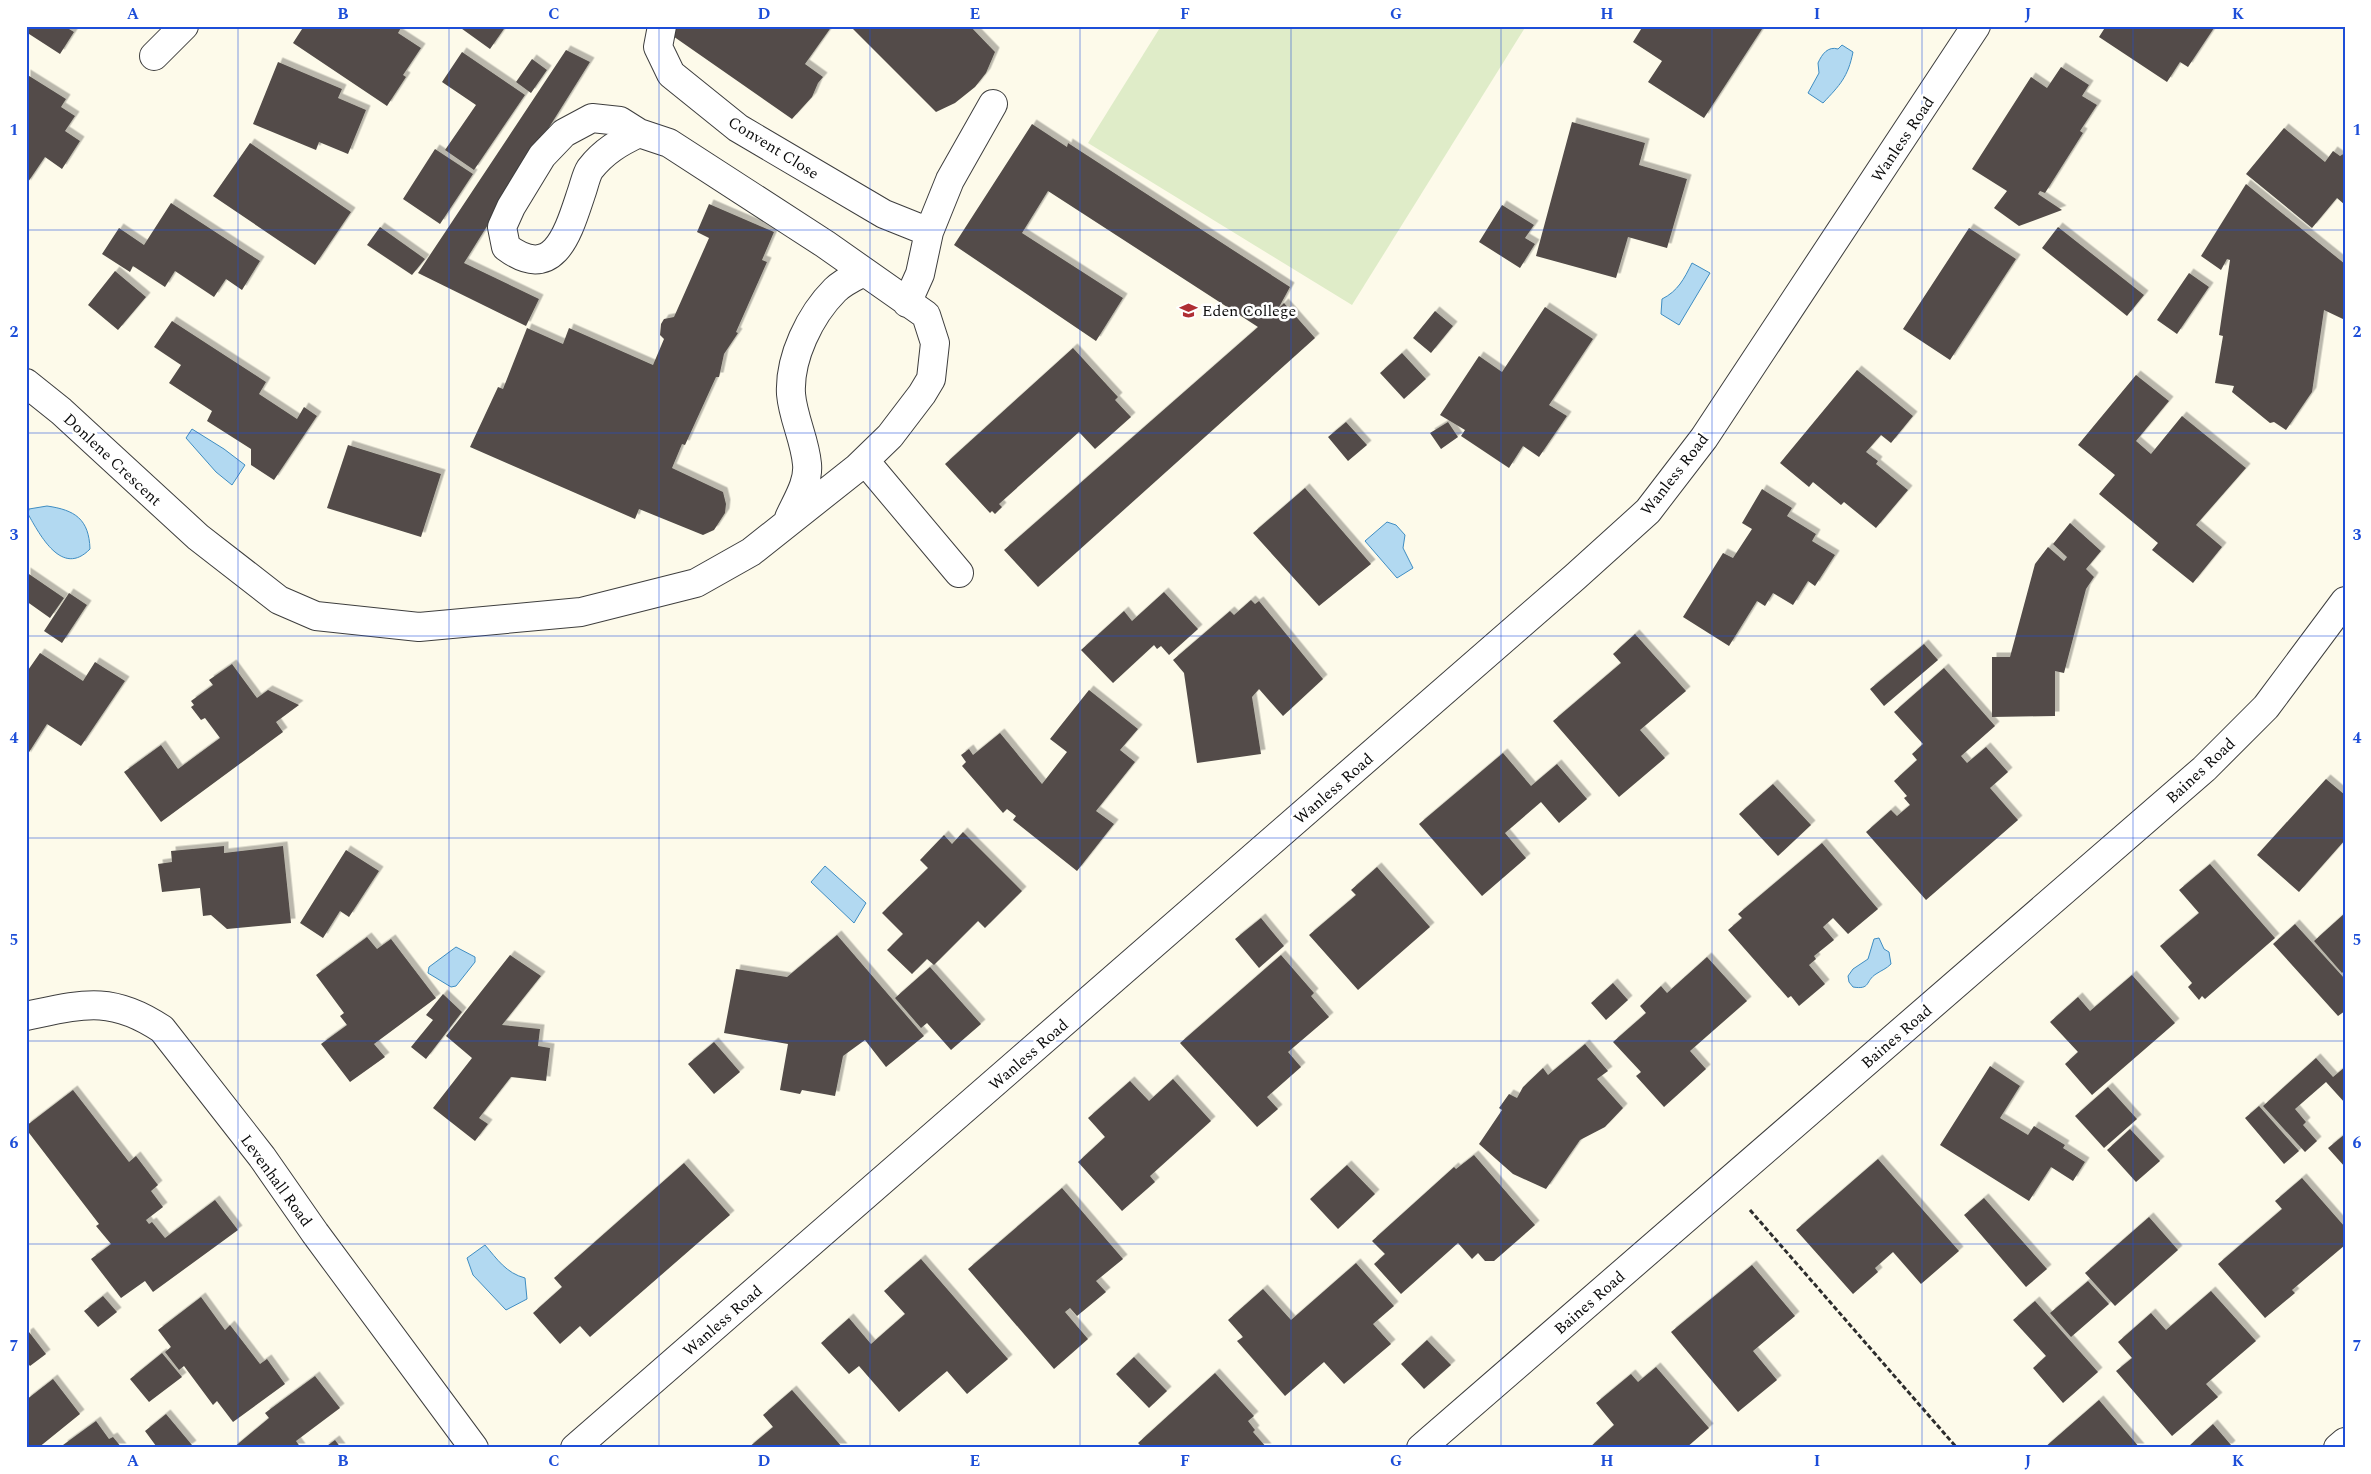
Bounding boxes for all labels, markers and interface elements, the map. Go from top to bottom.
text: A [127,2,140,26]
text: B [337,2,349,26]
text: C [548,2,560,26]
text: D [758,2,771,26]
text: E [970,2,980,26]
text: F [1180,2,1190,26]
text: G [1390,2,1402,26]
text: H [1600,2,1614,26]
text: I [1814,2,1820,26]
text: J [2025,2,2032,26]
text: K [2232,2,2245,26]
street label: Wanless Road [1865,92,1940,187]
street label: Convent Close [723,110,824,185]
text: 1 [10,118,18,142]
text: 1 [2353,118,2361,142]
place label: Eden College [1202,299,1296,323]
school or university icon: Eden College [1178,300,1198,320]
text: 2 [10,320,19,344]
text: 2 [2353,320,2362,344]
street label: Donlene Crescent [58,408,167,512]
street label: Wanless Road [1635,428,1715,521]
text: 3 [10,523,19,547]
text: 3 [2353,523,2362,547]
text: 4 [10,726,19,750]
text: 4 [2353,726,2362,750]
street label: Baines Road [2161,732,2241,809]
street label: Wanless Road [1289,747,1379,830]
text: 5 [10,928,18,952]
text: 5 [2353,928,2361,952]
street label: Baines Road [1856,999,1938,1074]
street label: Wanless Road [984,1013,1074,1096]
street label: Levenhall Road [234,1129,318,1232]
text: 6 [10,1131,19,1155]
text: 6 [2353,1131,2362,1155]
street label: Baines Road [1549,1265,1631,1340]
street label: Wanless Road [678,1279,768,1362]
text: 7 [10,1334,19,1358]
text: 7 [2353,1334,2362,1358]
text: A [127,1449,140,1473]
text: B [337,1449,349,1473]
text: C [548,1449,560,1473]
text: D [758,1449,771,1473]
text: E [970,1449,980,1473]
text: F [1180,1449,1190,1473]
text: G [1390,1449,1402,1473]
text: H [1600,1449,1614,1473]
text: I [1814,1449,1820,1473]
text: J [2025,1449,2032,1473]
text: K [2232,1449,2245,1473]

